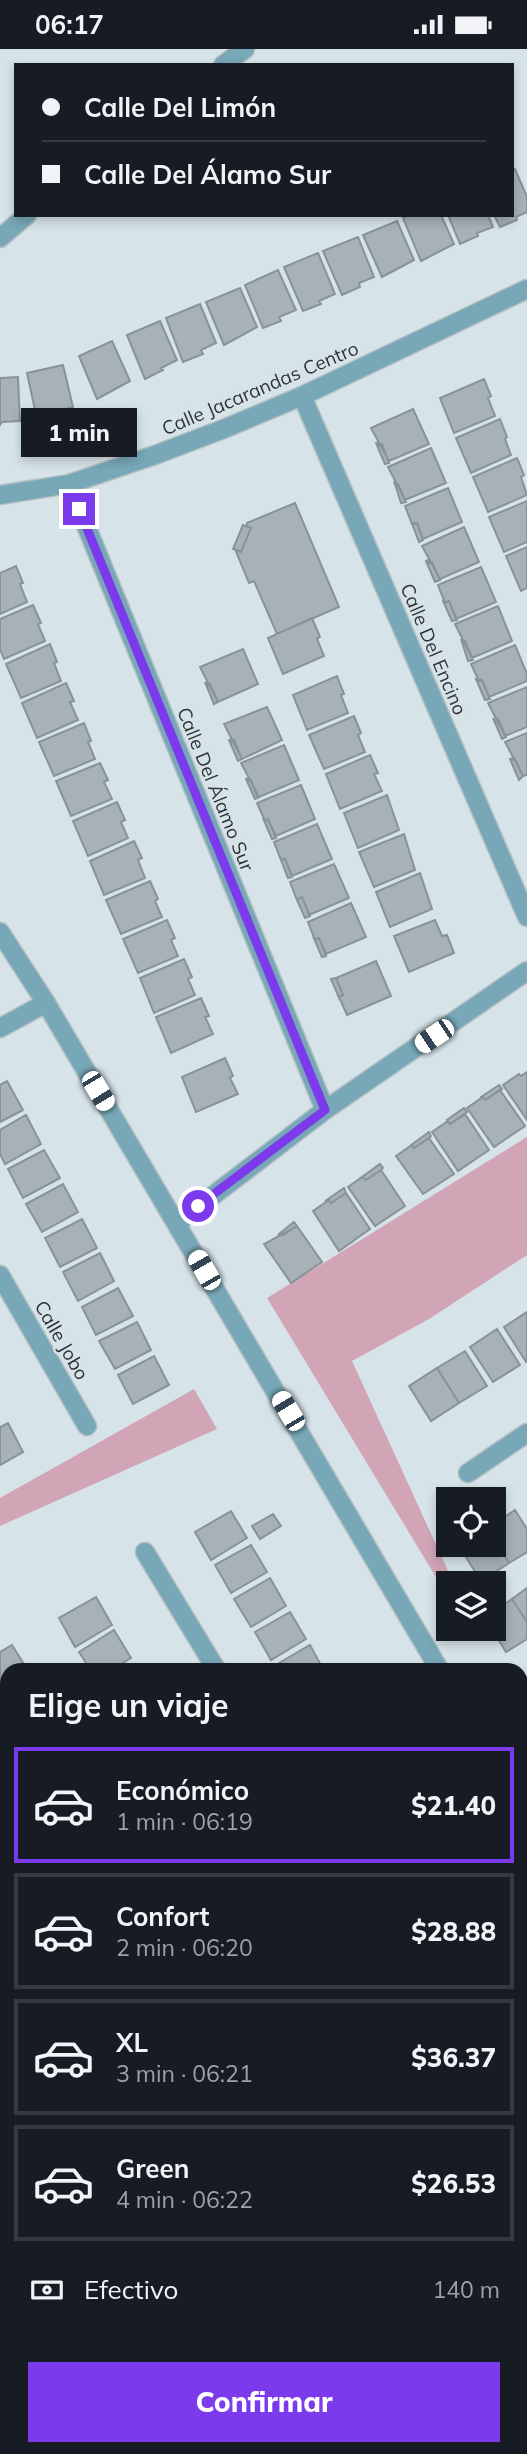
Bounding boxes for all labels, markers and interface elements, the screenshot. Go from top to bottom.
text: 06:17 [35,8,104,41]
text: Calle Del Limón [84,91,276,124]
text: Calle Del Álamo Sur [84,158,331,191]
street label: Calle Jacarandas Centro [158,336,362,440]
callout: 1 min [21,407,137,456]
text: 1 min [48,418,110,447]
route end [63,493,95,525]
street label: Calle Del Encino [395,580,473,718]
street label: Calle Del Álamo Sur [172,704,260,874]
car [411,1016,458,1056]
car [79,1068,118,1114]
route start [182,1190,214,1222]
car [185,1247,224,1293]
street label: Calle Jobo [30,1296,94,1384]
car [269,1388,308,1434]
map controls [436,1487,506,1641]
button: locate [436,1487,506,1557]
button: layers [436,1571,506,1641]
text: Elige un viaje [28,1685,229,1725]
icon: car [32,1774,95,1837]
text: Económico [116,1774,249,1807]
text: $21.40 [411,1789,496,1822]
text: 1 min · 06:19 [116,1807,253,1836]
icon: car [32,1900,95,1963]
text: Confort [116,1900,209,1933]
text: $28.88 [411,1915,496,1948]
text: 2 min · 06:20 [116,1933,253,1962]
icon: car [32,2026,95,2089]
text: XL [116,2026,148,2059]
text: $36.37 [411,2041,496,2074]
text: 3 min · 06:21 [116,2059,253,2088]
icon: car [32,2152,95,2215]
text: Green [116,2152,189,2185]
text: $26.53 [411,2167,496,2200]
text: 4 min · 06:22 [116,2185,253,2214]
icon: cash [28,2271,66,2309]
text: Efectivo [84,2273,178,2306]
text: 140 m [432,2275,500,2304]
button: Confirmar [28,2362,500,2442]

